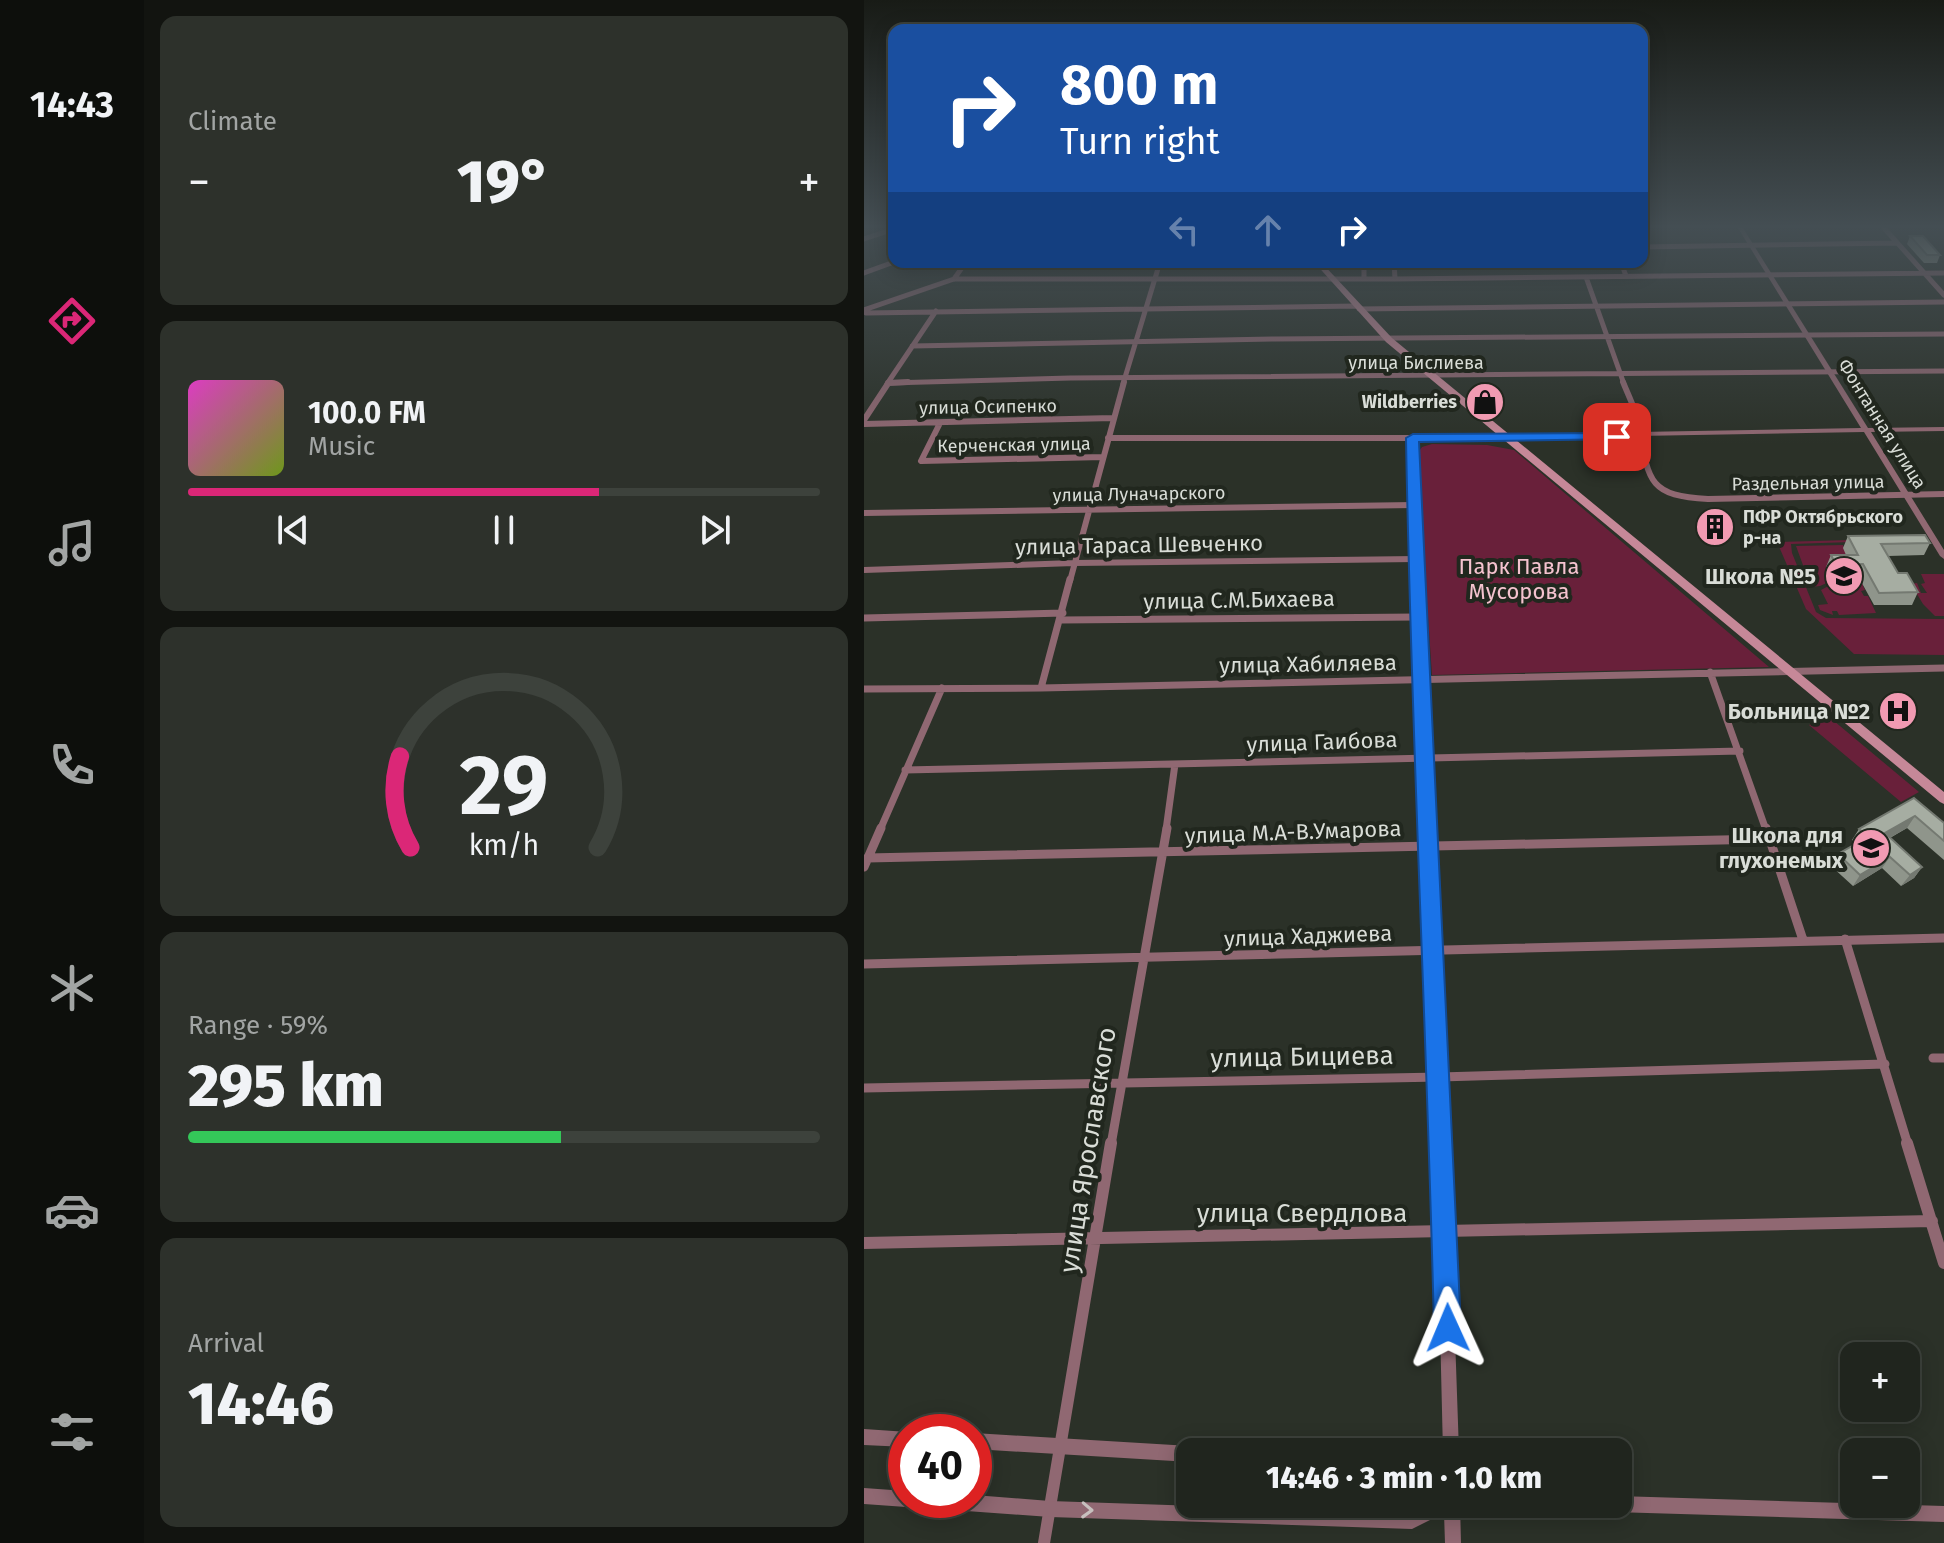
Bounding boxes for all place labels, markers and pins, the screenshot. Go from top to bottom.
shop icon: Wildberries [1464,381,1506,423]
place label: Wildberries [1362,391,1457,413]
pin [1583,403,1651,471]
building icon: ПФР Октябрьского р-на [1694,506,1736,548]
place label: ПФР Октябрьского р-на [1743,506,1903,549]
school or university icon: Школа №5 [1823,555,1865,597]
place label: Школа №5 [1705,563,1816,590]
hospital icon: Больница №2 [1877,690,1919,732]
place label: Больница №2 [1728,698,1870,725]
place label: Школа для глухонемых [1719,822,1844,874]
school or university icon: Школа для глухонемых [1850,827,1892,869]

